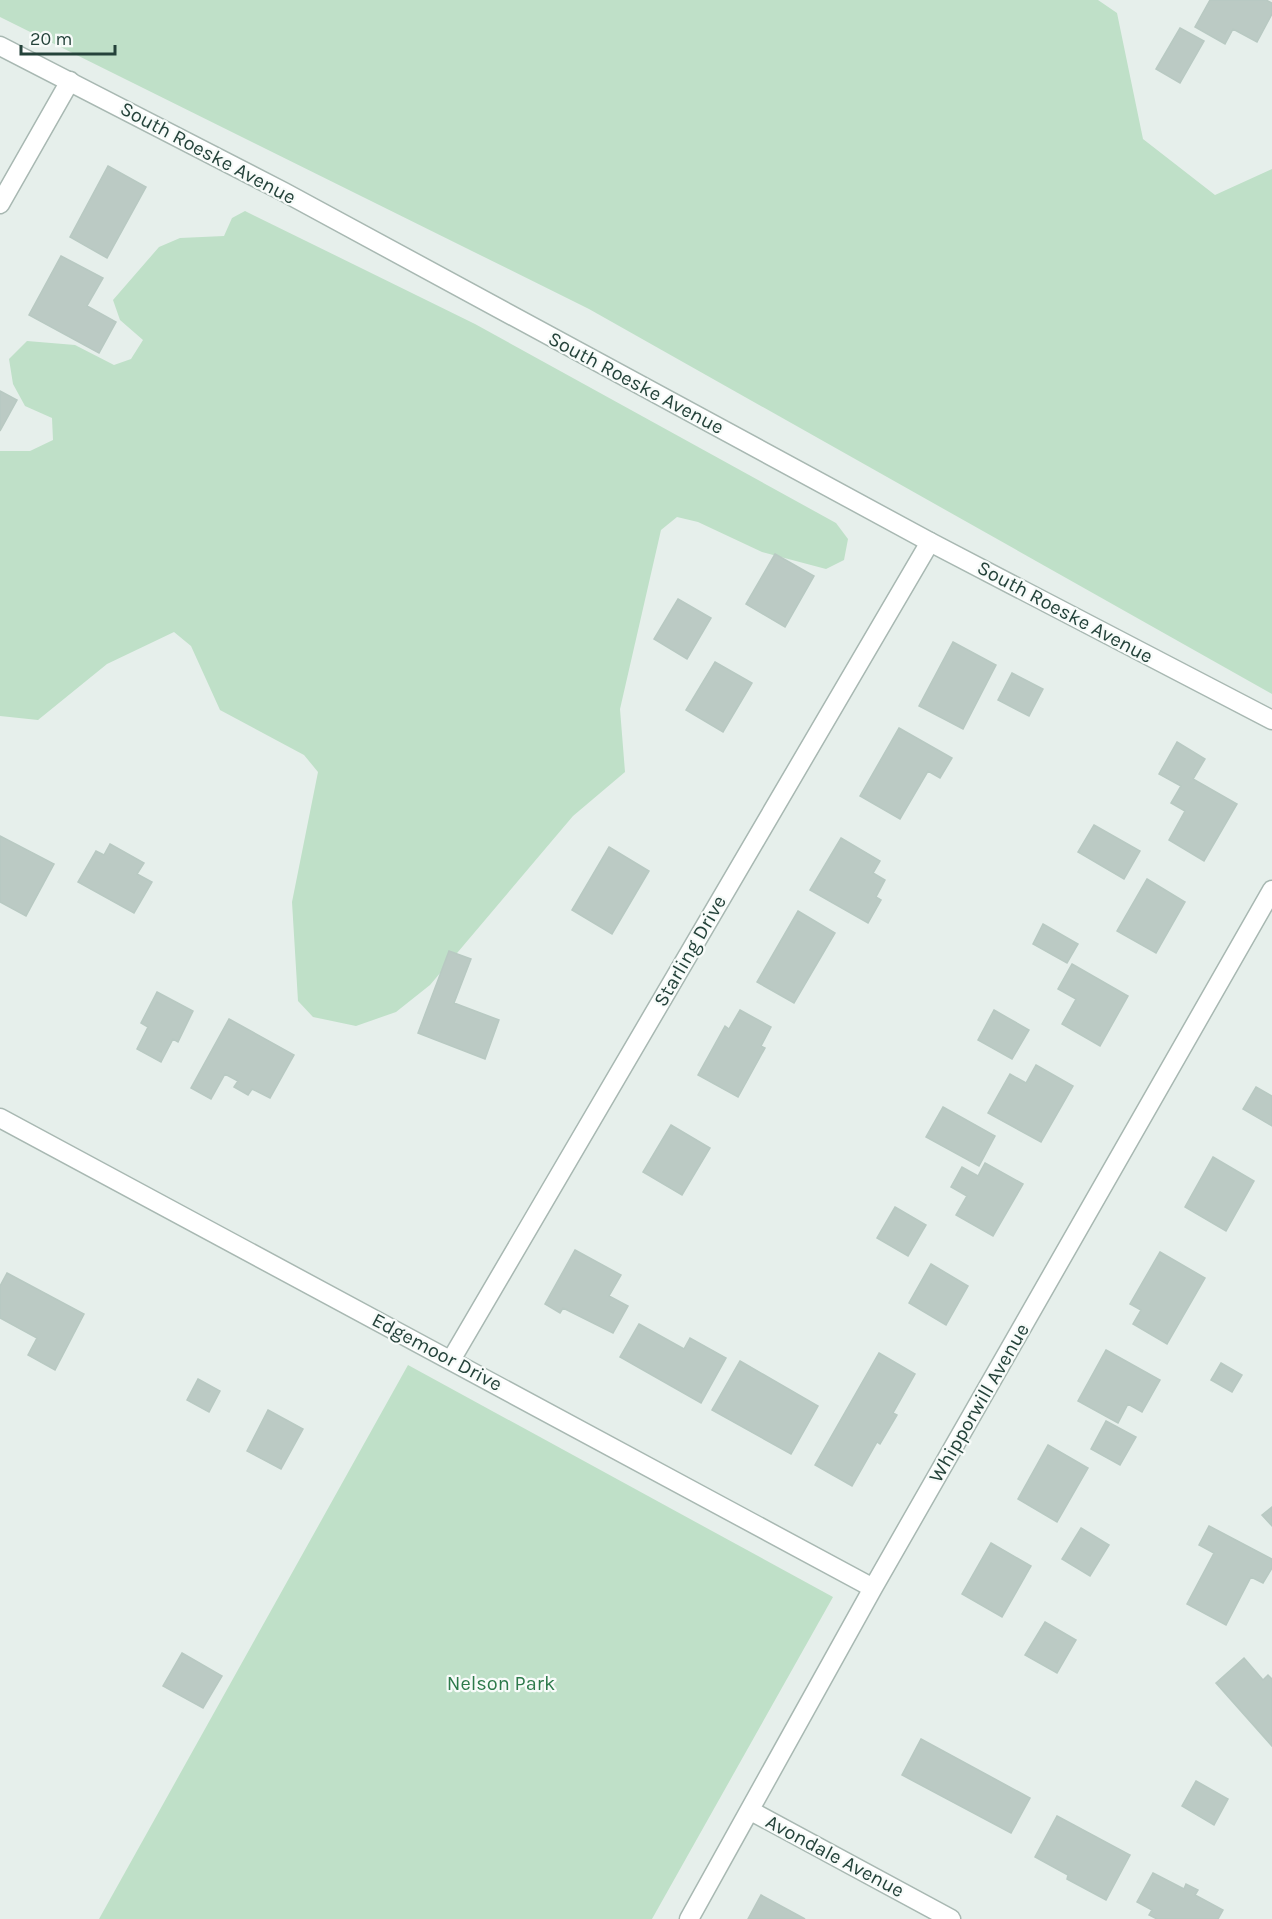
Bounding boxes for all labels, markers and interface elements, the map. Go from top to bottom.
scale bar [21,18,116,56]
text: 20 m [30,28,72,50]
street label: South Roeske Avenue [116,97,300,209]
street label: South Roeske Avenue [544,327,728,439]
street label: South Roeske Avenue [973,556,1157,668]
street label: Starling Drive [649,891,731,1011]
street label: Edgemoor Drive [368,1308,506,1396]
street label: Whipporwill Avenue [924,1319,1034,1487]
park label: Nelson Park [447,1672,555,1695]
street label: Avondale Avenue [762,1810,908,1902]

